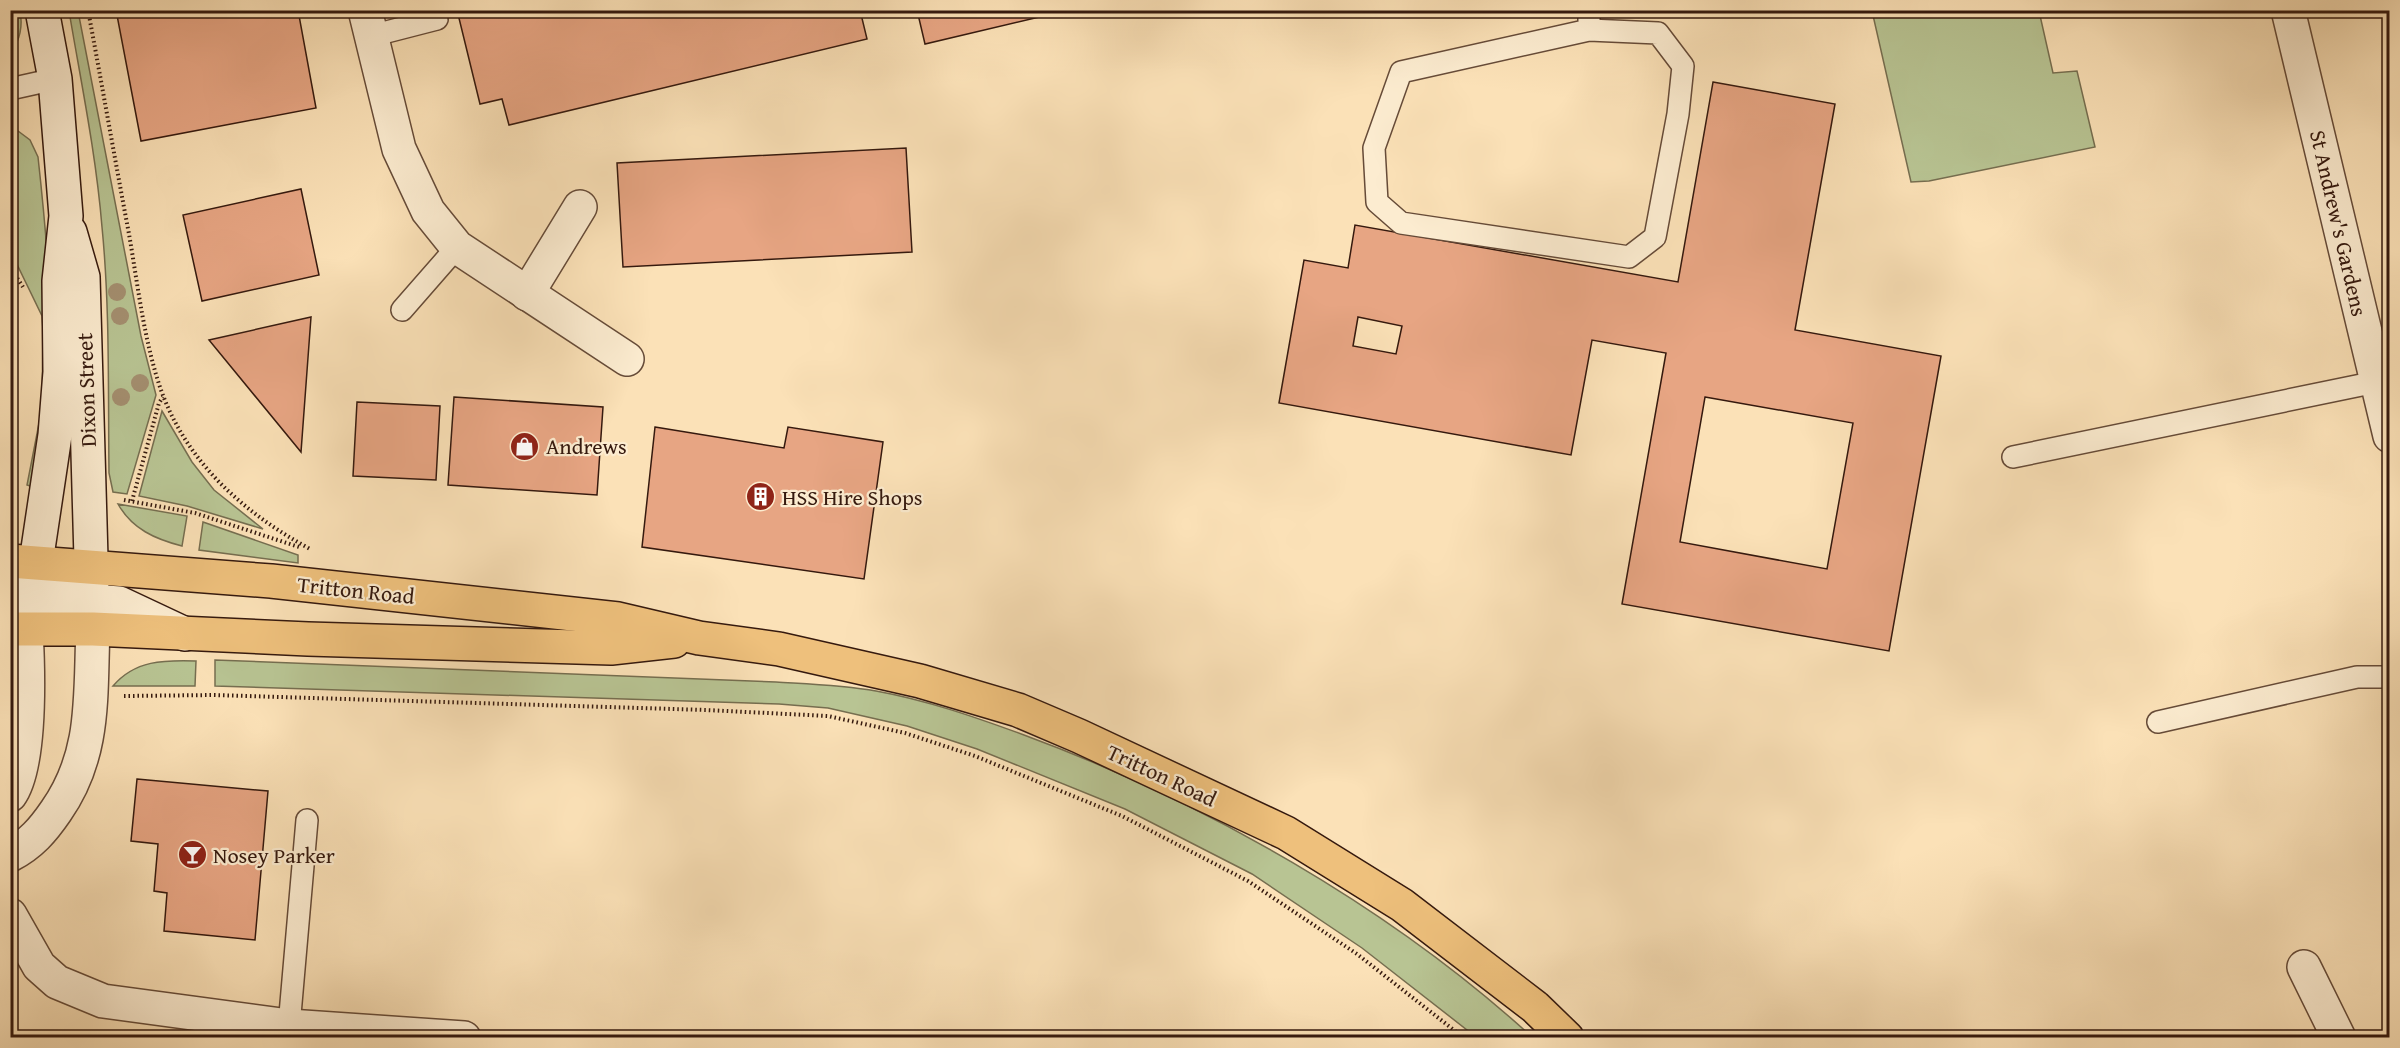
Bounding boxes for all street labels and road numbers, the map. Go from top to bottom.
street label: St Andrew's Gardens [2302,127,2376,319]
street label: Dixon Street [68,332,104,448]
street label: Tritton Road [296,568,416,612]
street label: Tritton Road [1102,736,1222,814]

